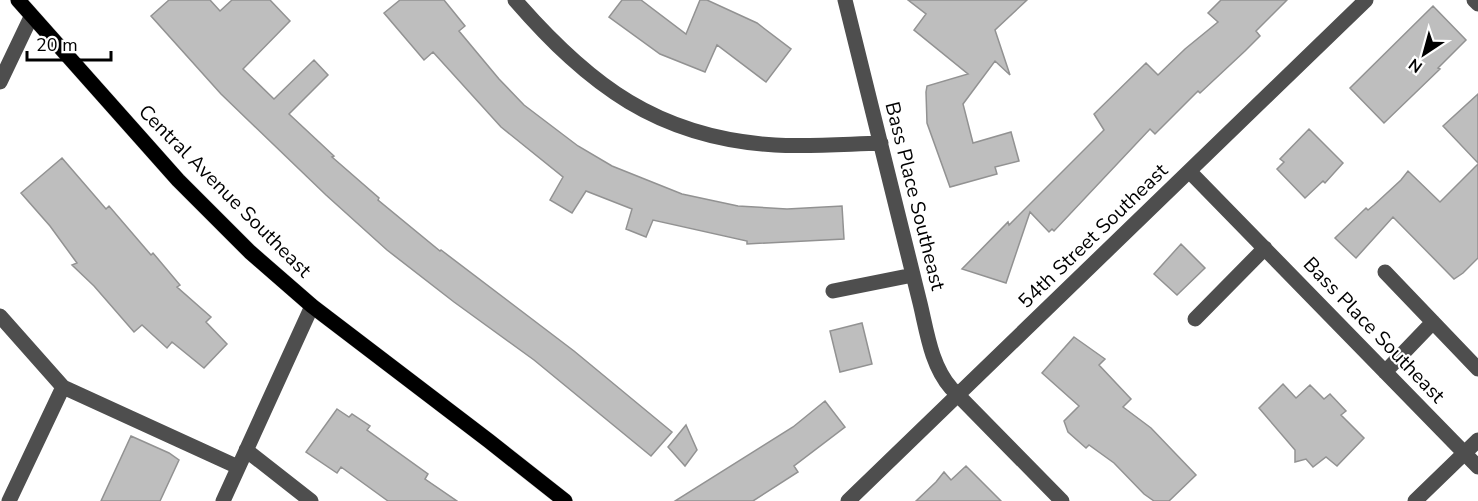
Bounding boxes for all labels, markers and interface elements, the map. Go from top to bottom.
scale bar [27,24,111,62]
north arrow [1394,24,1454,84]
text: 20 m [36,33,78,57]
text: N [1404,53,1427,78]
street label: Central Avenue Southeast [133,99,318,284]
street label: Bass Place Southeast [879,99,952,294]
street label: 54th Street Southeast [1012,157,1174,314]
street label: Bass Place Southeast [1297,251,1452,410]

